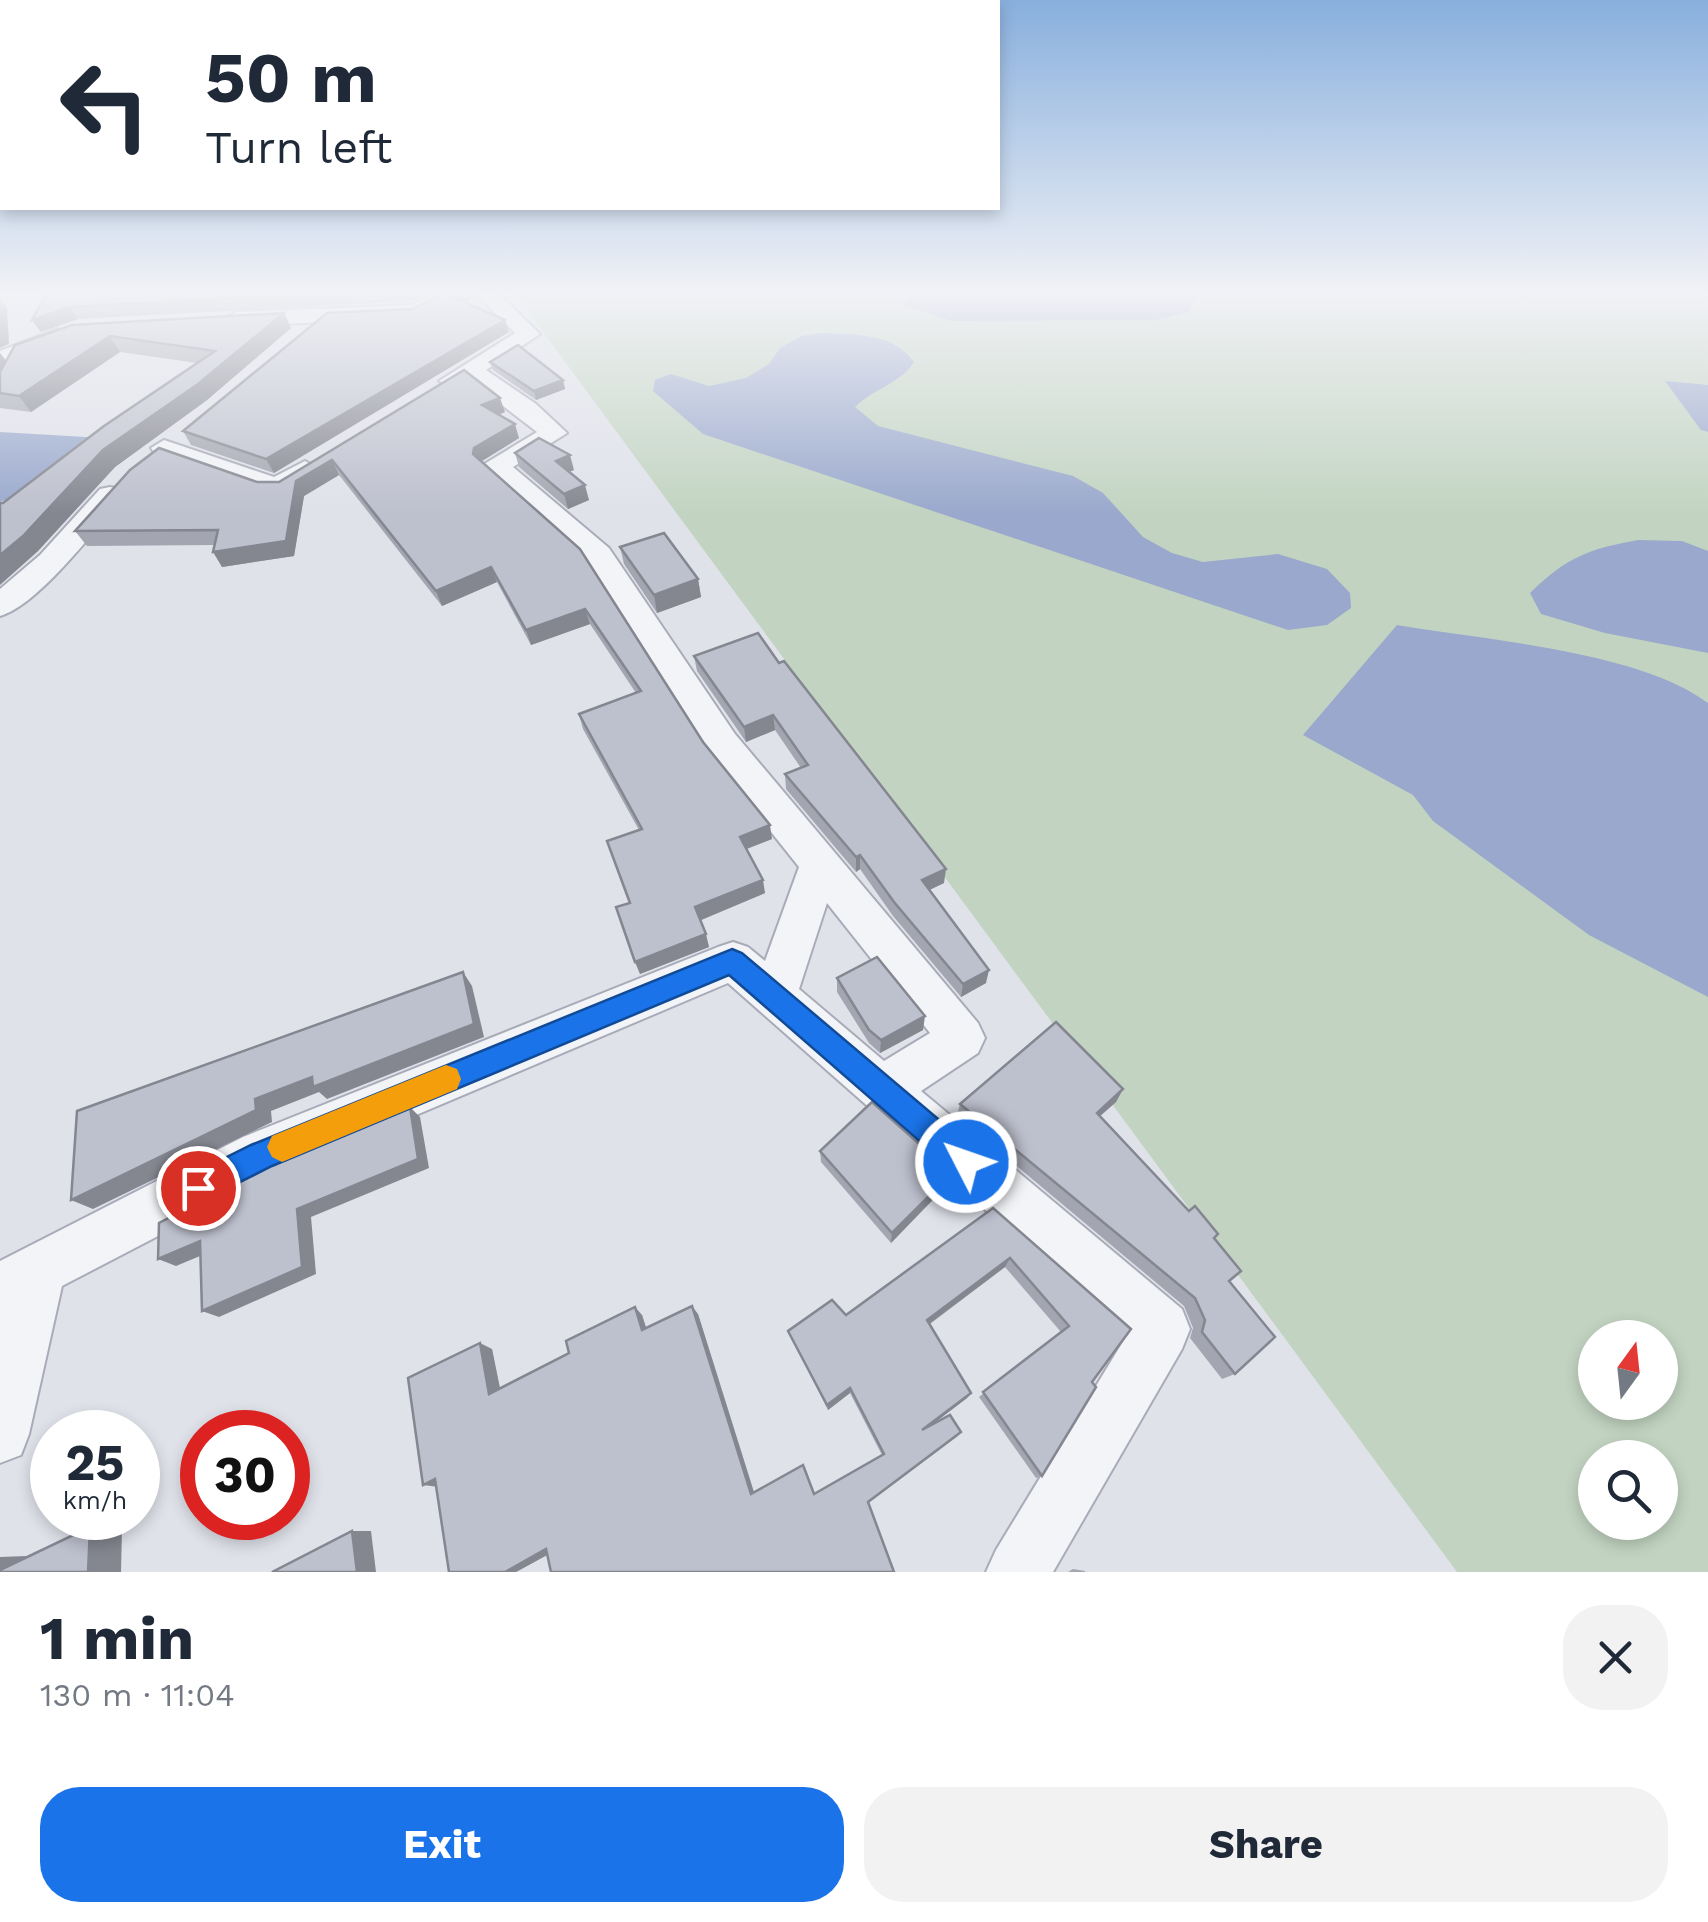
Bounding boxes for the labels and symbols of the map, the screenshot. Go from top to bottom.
position arrow [914,1110,1018,1214]
pin [156,1146,241,1231]
north arrow [1578,1320,1678,1420]
speed limit sign: 30 [180,1410,310,1540]

